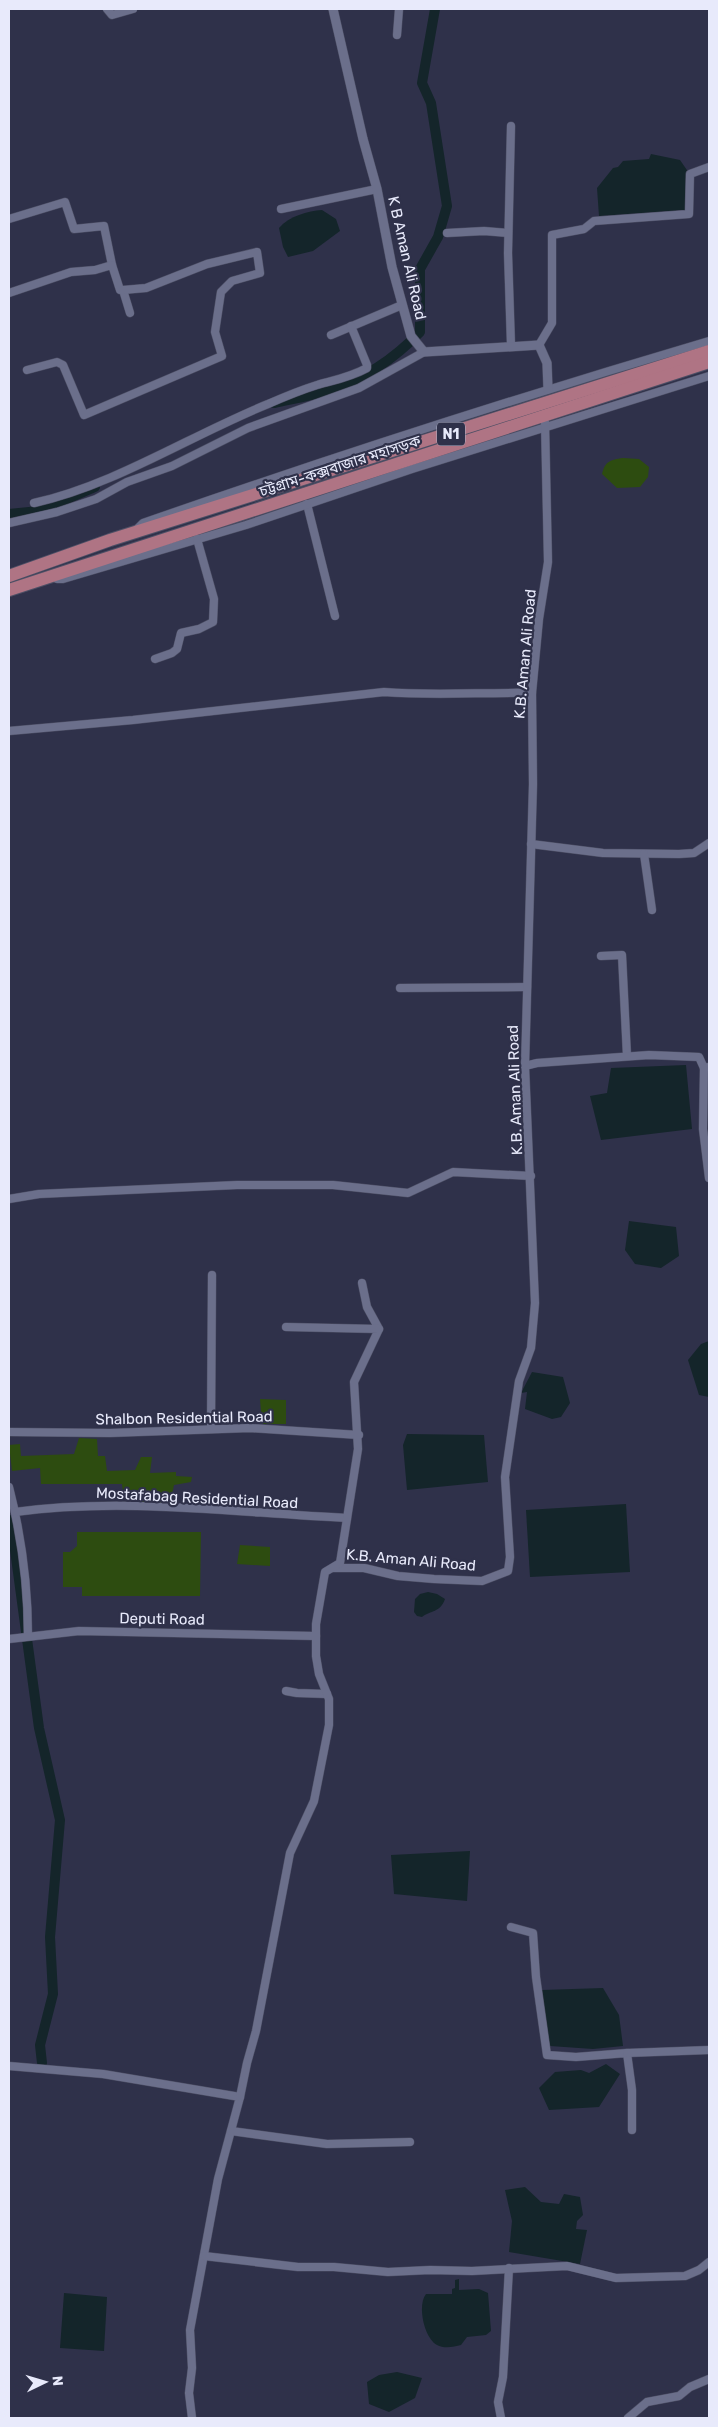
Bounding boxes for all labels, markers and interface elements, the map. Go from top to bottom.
street label: K B Aman Ali Road [384,194,430,322]
road number: N1 [437,422,465,446]
street label: চট্টগ্রাম-কক্সবাজার মহাসড়ক [256,431,424,501]
street label: K.B. Aman Ali Road [510,588,540,720]
street label: K.B. Aman Ali Road [504,1025,526,1155]
street label: Shalbon Residential Road [95,1407,273,1429]
street label: Mostafabag Residential Road [95,1484,299,1512]
street label: K.B. Aman Ali Road [345,1545,477,1575]
street label: Deputi Road [119,1609,205,1629]
north arrow [20,2357,70,2407]
text: N [49,2375,66,2387]

